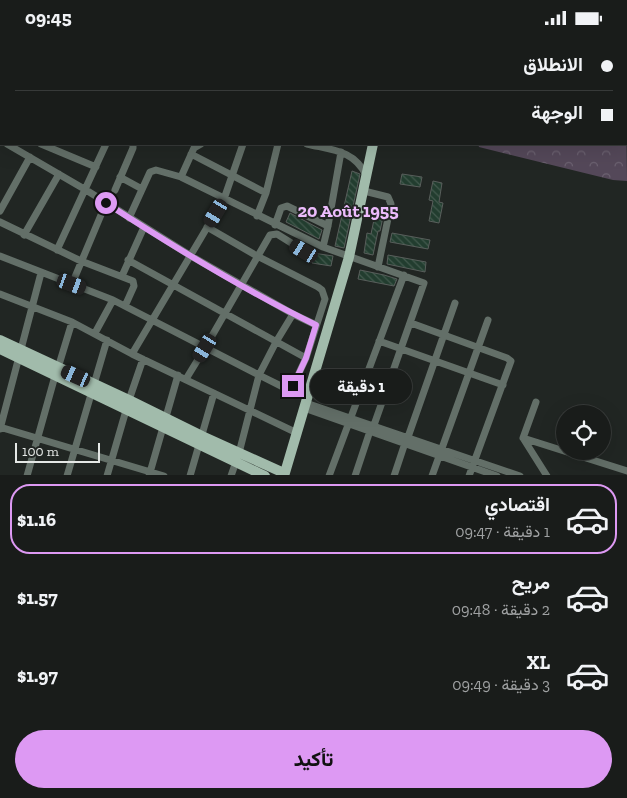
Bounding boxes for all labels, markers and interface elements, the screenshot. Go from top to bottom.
text: 09:45 [25,6,72,29]
text: الانطلاق [523,53,583,76]
text: الوجهة [531,101,583,124]
route start [95,192,117,214]
car [201,196,230,230]
district label: 20 Août 1955 [297,200,399,222]
car [287,237,320,265]
car [55,272,88,296]
car [190,331,219,365]
car [59,363,92,389]
callout: 1 دقيقة [310,369,413,403]
route end [282,375,304,397]
text: 1 دقيقة [337,377,385,396]
map controls [556,405,611,460]
button: locate [556,405,611,460]
scale bar [15,441,100,464]
text: 100 m [22,443,59,460]
text: اقتصادي [485,493,550,516]
icon: car [565,497,610,542]
text: $1.16 [17,508,56,531]
text: 1 دقيقة · 09:47 [455,522,550,541]
text: مريح [512,571,550,594]
icon: car [565,575,610,620]
text: $1.57 [17,586,58,609]
text: 2 دقيقة · 09:48 [452,600,550,619]
text: XL [527,651,550,674]
icon: car [565,653,610,698]
text: $1.97 [17,664,58,687]
text: 3 دقيقة · 09:49 [452,675,550,694]
button: تأكيد [15,730,612,788]

